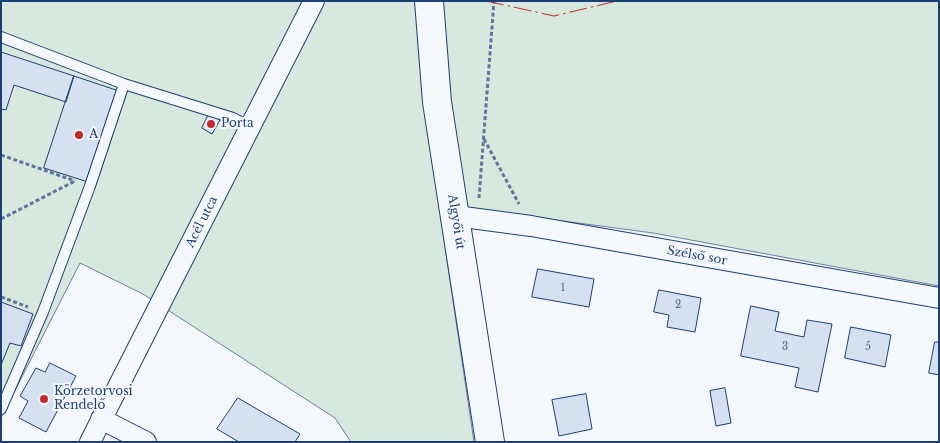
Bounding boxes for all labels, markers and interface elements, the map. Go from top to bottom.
place label: Porta [221,117,254,131]
marker: Porta [205,118,217,130]
place label: A [89,128,98,142]
marker: A [73,129,85,141]
street label: Algyői út [445,193,467,251]
street label: Acél utca [183,194,221,250]
street label: Szélső sor [666,244,728,268]
house number: 1 [561,282,565,294]
house number: 2 [675,299,681,311]
house number: 3 [782,341,788,353]
house number: 5 [865,341,871,353]
place label: Körzetorvosi Rendelő [54,385,133,413]
marker: Körzetorvosi Rendelő [38,393,50,405]

